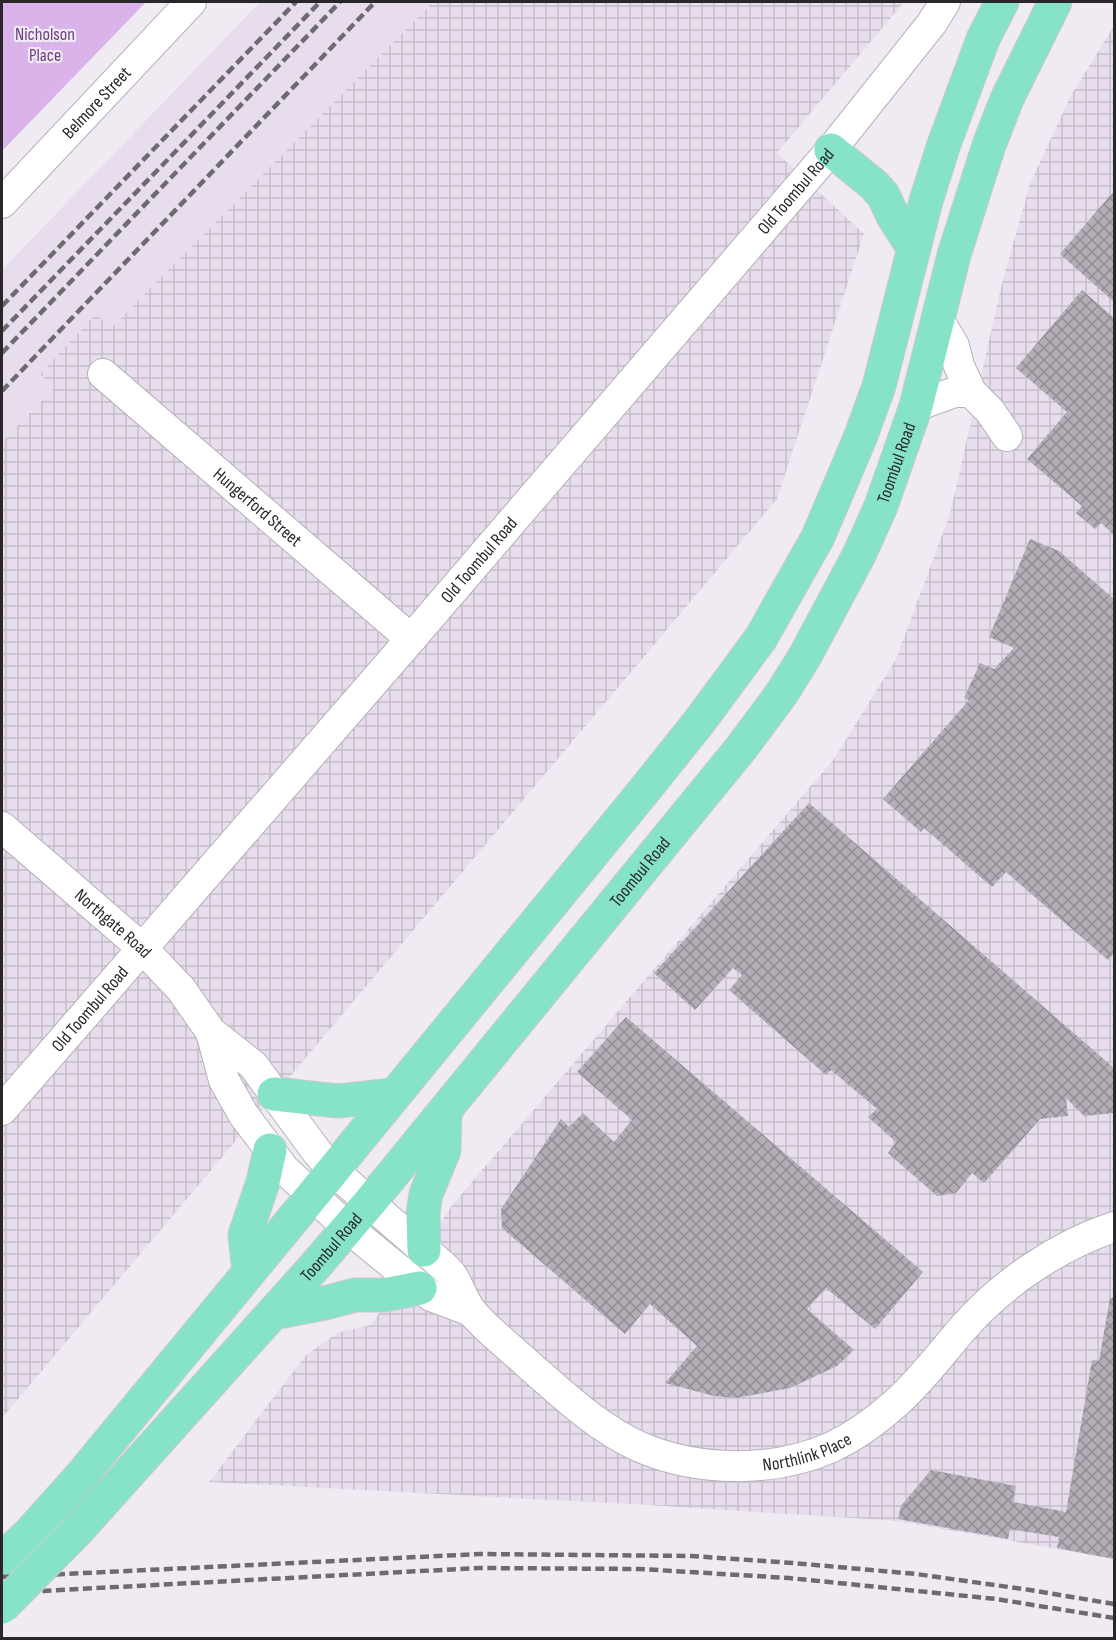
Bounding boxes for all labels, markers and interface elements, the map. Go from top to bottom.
park label: Nicholson Place [15,24,75,66]
street label: Belmore Street [58,62,136,143]
street label: Old Toombul Road [753,144,839,239]
street label: Toombul Road [873,420,920,506]
street label: Hungerford Street [209,464,306,552]
street label: Old Toombul Road [437,513,522,608]
street label: Toombul Road [606,833,675,911]
street label: Northgate Road [70,885,156,962]
street label: Old Toombul Road [47,962,133,1056]
street label: Toombul Road [296,1209,367,1286]
street label: Northlink Place [761,1429,855,1476]

